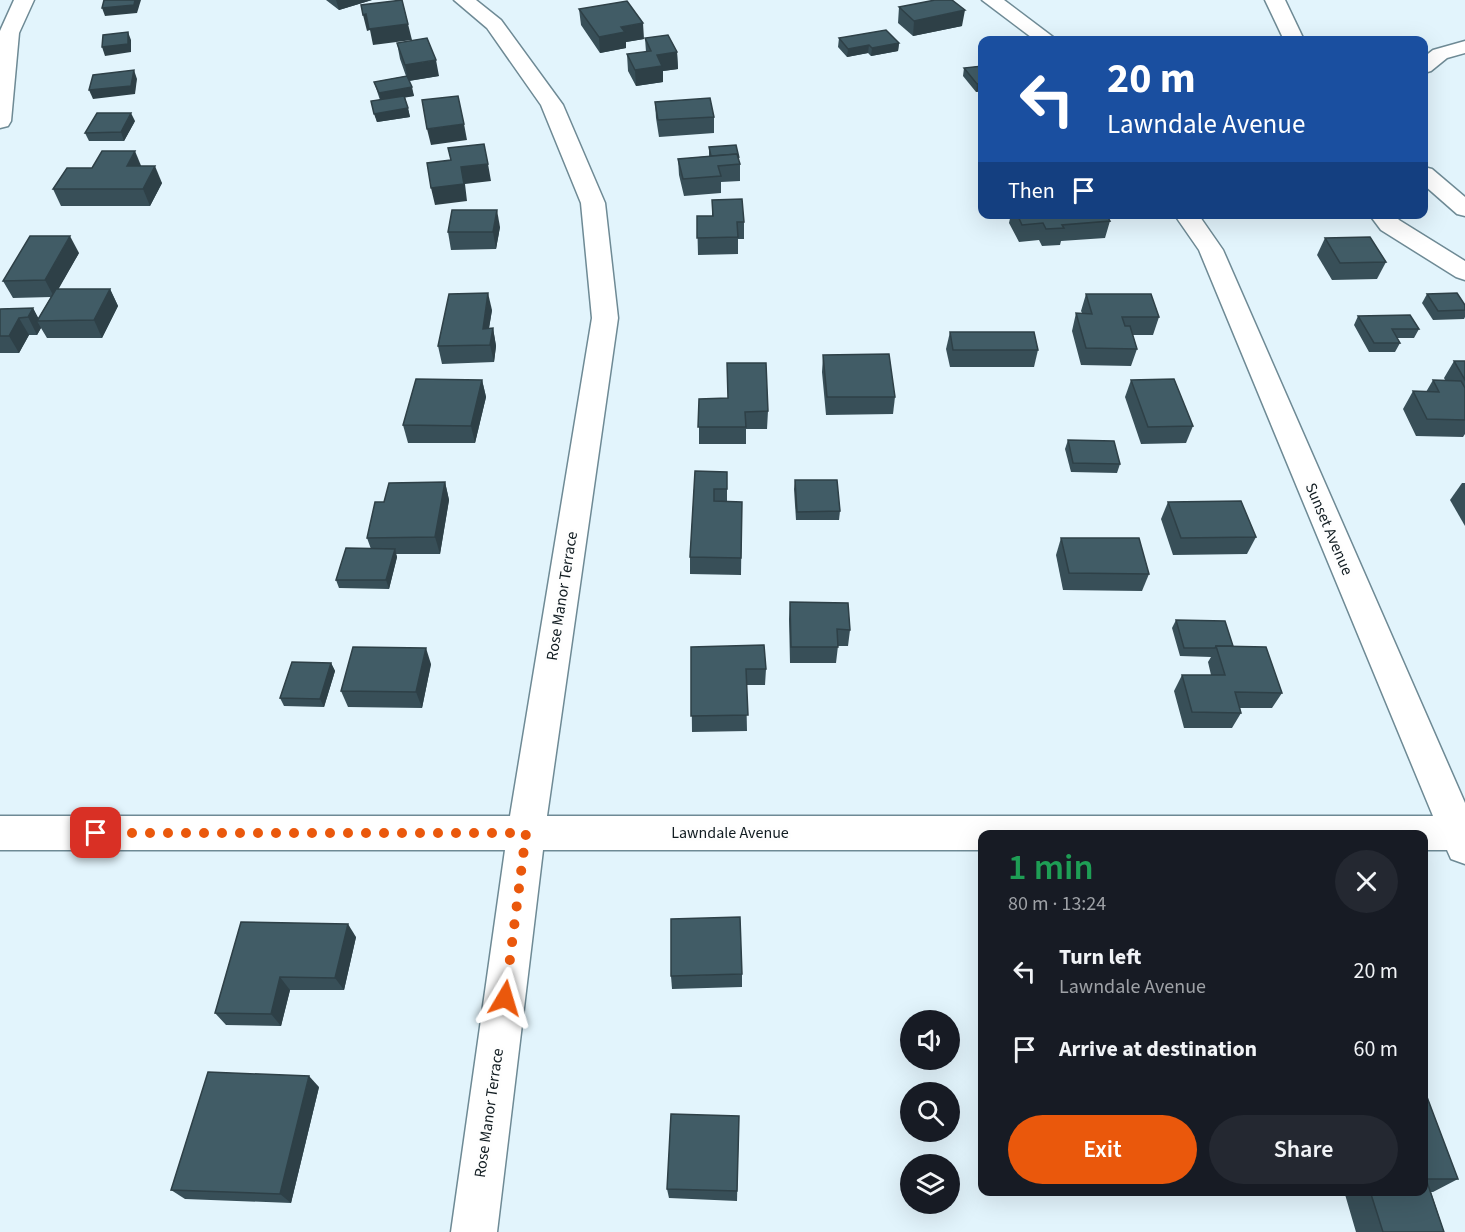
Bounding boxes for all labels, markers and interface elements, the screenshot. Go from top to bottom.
text: 20 m [1107,49,1196,109]
icon: left [1008,60,1086,138]
text: Lawndale Avenue [1107,105,1305,144]
icon: arrive [1067,174,1100,207]
text: Then [1008,175,1055,207]
street label: Sunset Avenue [1300,479,1358,579]
street label: Rose Manor Terrace [541,530,583,662]
pin [70,807,121,858]
icon: arrive [79,816,112,849]
street label: Lawndale Avenue [671,822,789,844]
text: 1 min [1008,842,1094,893]
button: close [1335,850,1398,913]
text: 80 m · 13:24 [1008,890,1106,918]
text: Turn left [1059,941,1141,973]
icon: left [1008,955,1041,988]
text: 20 m [1353,955,1398,987]
position arrow [473,966,537,1030]
text: Lawndale Avenue [1059,973,1206,1001]
map controls [900,1010,960,1214]
button: sound [900,1010,960,1070]
icon: arrive [1008,1033,1041,1066]
text: Arrive at destination [1059,1033,1257,1065]
text: 60 m [1353,1033,1398,1065]
street label: Rose Manor Terrace [469,1047,509,1179]
button: search [900,1082,960,1142]
button: Exit [1008,1115,1197,1184]
button: Share [1209,1115,1398,1184]
button: layers [900,1154,960,1214]

